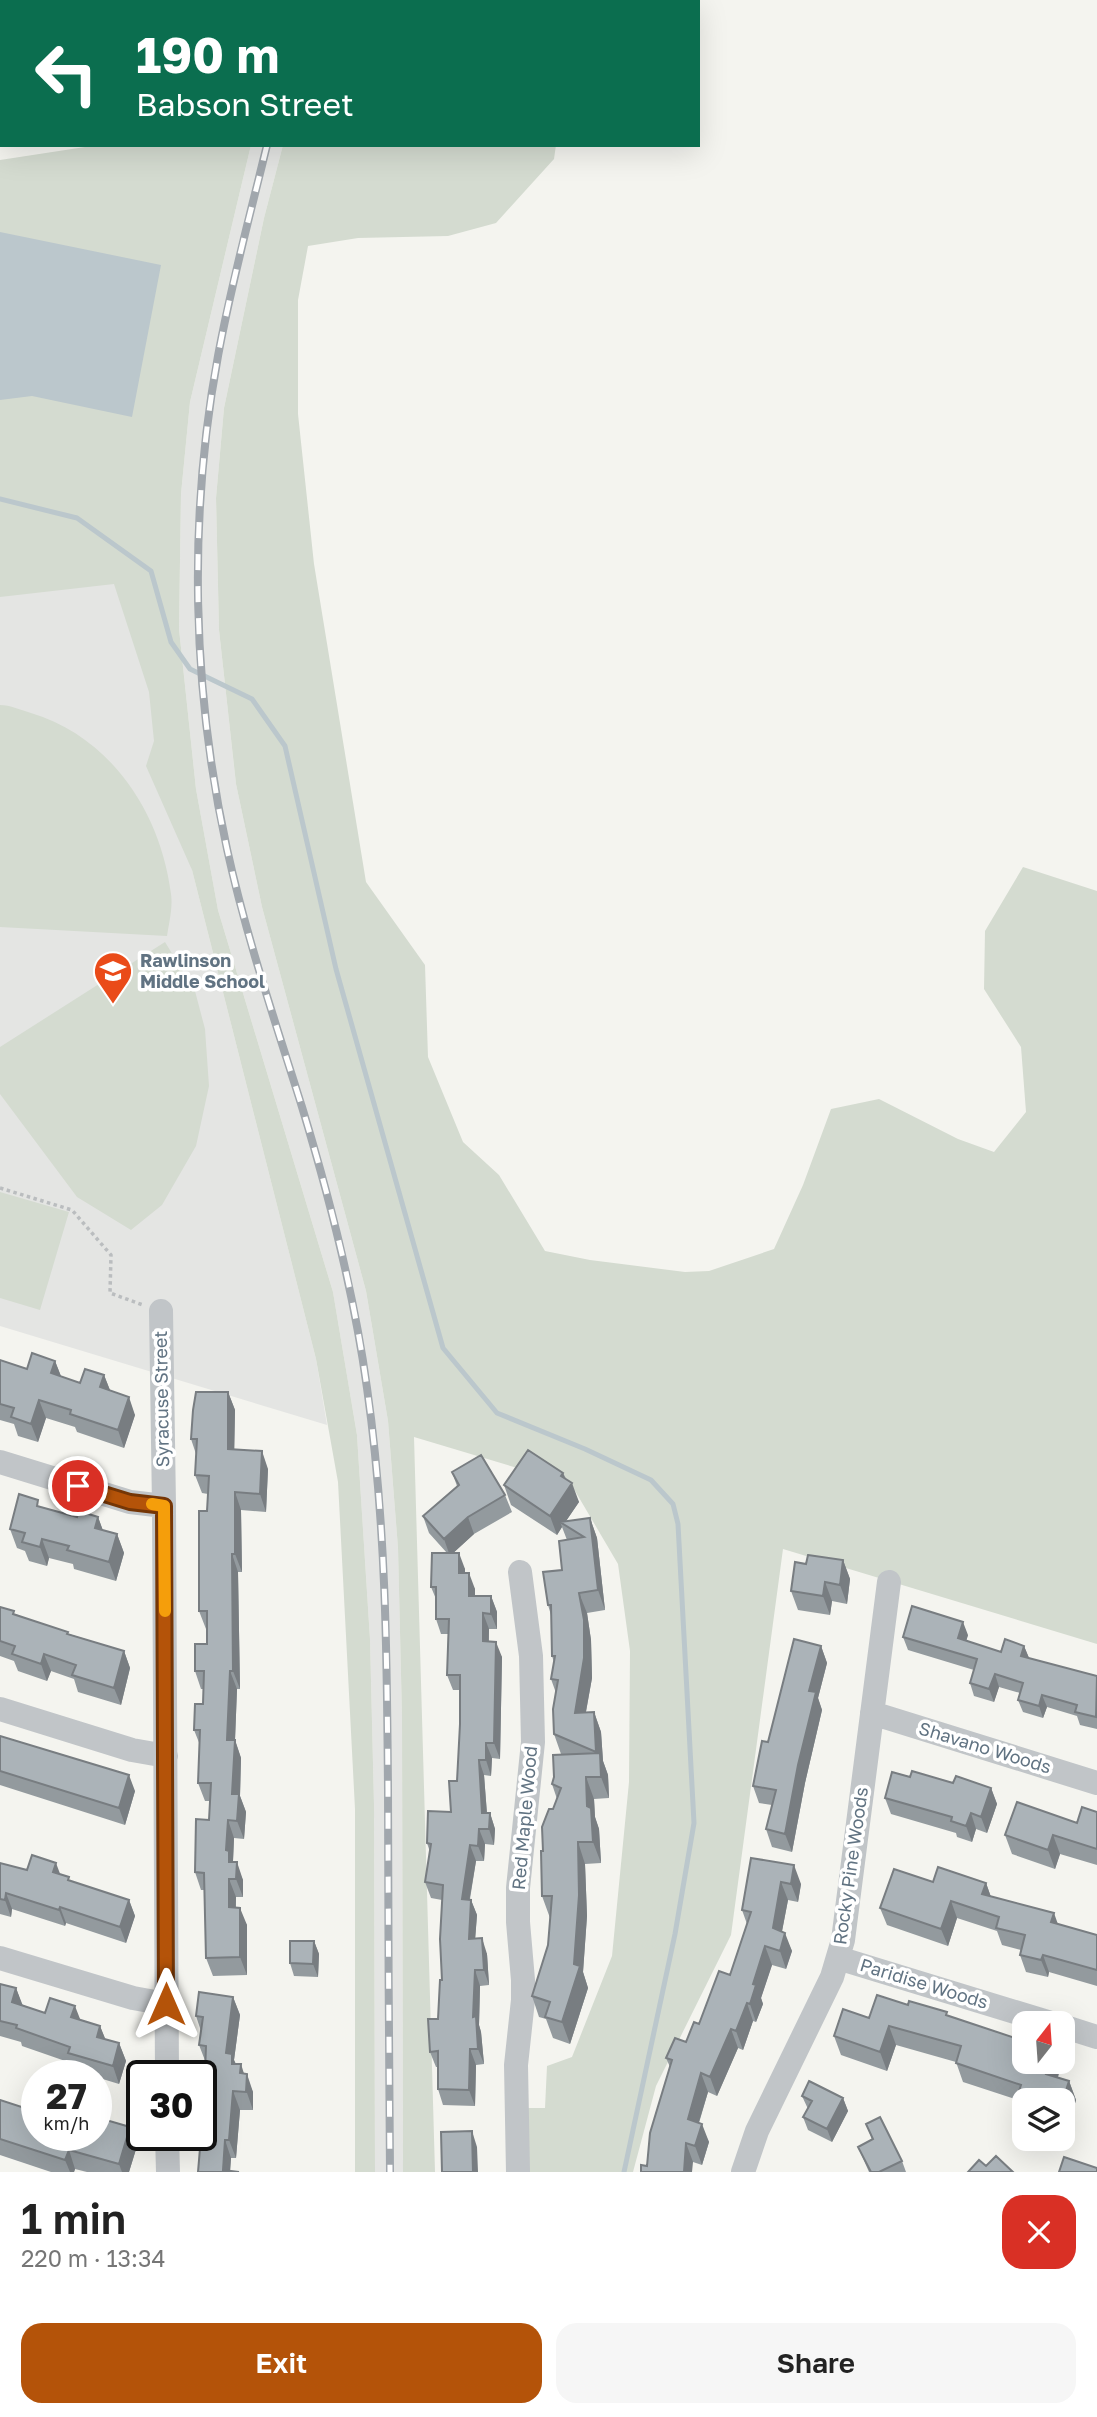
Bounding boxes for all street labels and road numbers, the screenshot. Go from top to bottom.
street label: Syracuse Street [149,1330,173,1468]
street label: Shavano Woods [916,1716,1054,1778]
street label: Red Maple Wood [507,1745,541,1891]
street label: Rocky Pine Woods [828,1786,872,1946]
street label: Paridise Woods [858,1953,991,2013]

